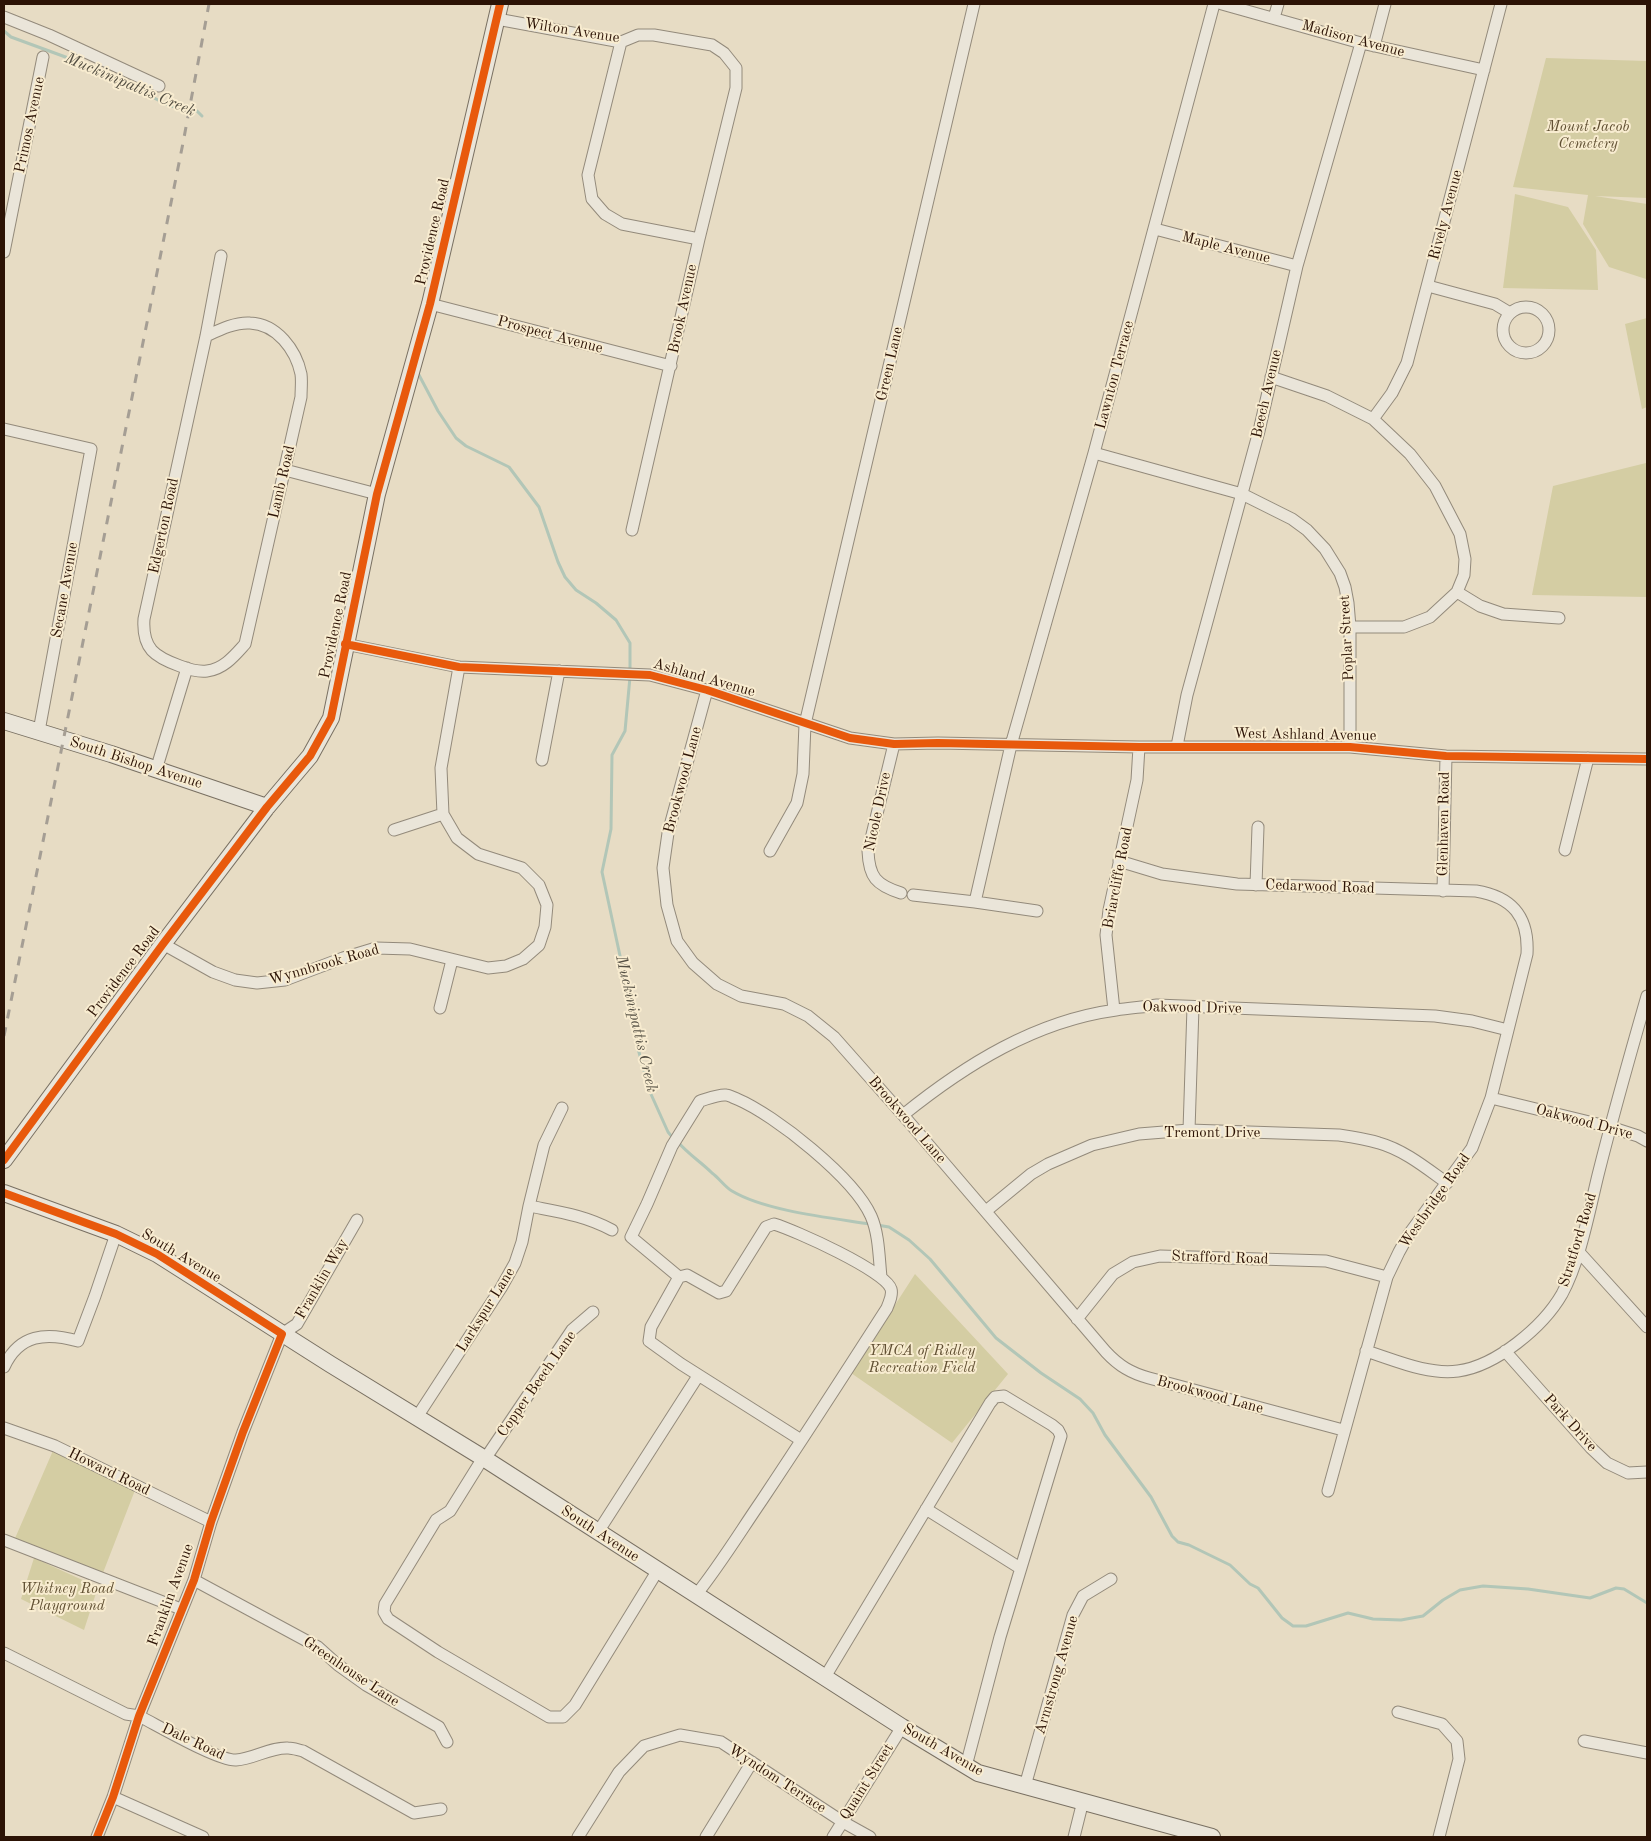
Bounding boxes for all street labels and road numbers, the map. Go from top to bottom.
street label: Wilton Avenue [523,15,621,47]
street label: Madison Avenue [1300,17,1406,61]
street label: Primos Avenue [11,75,49,175]
street label: Rively Avenue [1425,168,1467,262]
street label: Providence Road [412,177,454,287]
street label: Maple Avenue [1180,228,1272,268]
street label: Brook Avenue [665,263,701,355]
street label: Prospect Avenue [495,312,605,358]
street label: Lawnton Terrace [1092,319,1138,431]
street label: Green Lane [873,325,907,403]
street label: Beech Avenue [1248,348,1286,440]
street label: Lamb Road [265,444,299,520]
street label: Edgerton Road [145,476,183,576]
street label: Secane Avenue [48,541,82,639]
street label: Providence Road [316,570,356,680]
street label: Poplar Street [1336,594,1358,682]
street label: Ashland Avenue [651,655,757,701]
street label: Brookwood Lane [660,725,706,835]
street label: West Ashland Avenue [1233,725,1377,745]
street label: South Bishop Avenue [67,733,205,793]
street label: Nicole Drive [861,771,895,853]
street label: Glenhaven Road [1434,771,1454,877]
street label: Briarcliffe Road [1099,826,1137,930]
street label: Cedarwood Road [1265,876,1375,898]
street label: Providence Road [84,923,164,1021]
street label: Wynnbrook Road [267,941,381,989]
street label: Oakwood Drive [1142,998,1242,1018]
street label: Brookwood Lane [864,1073,950,1167]
street label: Oakwood Drive [1534,1100,1634,1144]
street label: Tremont Drive [1164,1124,1260,1142]
street label: Westbridge Road [1396,1150,1474,1252]
street label: Stratford Road [1555,1191,1601,1289]
street label: South Avenue [138,1225,224,1287]
street label: Franklin Way [292,1236,352,1322]
street label: Strafford Road [1171,1247,1269,1269]
street label: Larkspur Lane [453,1264,519,1356]
street label: Copper Beech Lane [494,1327,580,1441]
street label: Brookwood Lane [1155,1372,1265,1418]
street label: Park Drive [1540,1391,1600,1455]
street label: Howard Road [65,1444,153,1500]
street label: South Avenue [557,1502,643,1566]
street label: Franklin Avenue [144,1541,198,1649]
street label: Armstrong Avenue [1031,1613,1083,1737]
street label: Greenhouse Lane [299,1633,403,1711]
street label: Dale Road [159,1720,227,1764]
street label: South Avenue [900,1720,986,1780]
street label: Quaint Street [836,1740,898,1824]
street label: Wyndom Terrace [725,1741,829,1817]

